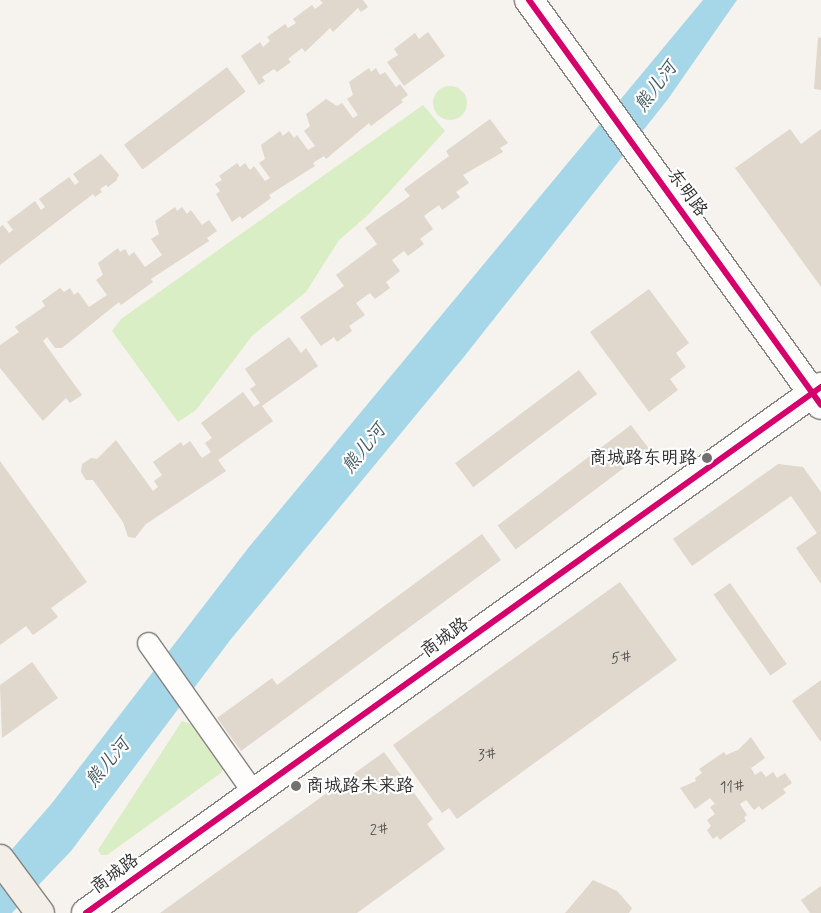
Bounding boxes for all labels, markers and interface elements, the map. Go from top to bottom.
water label: 熊儿河 [630,57,682,117]
street label: 东明路 [662,165,712,221]
water label: 熊儿河 [337,420,391,478]
place label: 商城路东明路 [589,447,697,469]
marker: 商城路东明路 [701,452,713,464]
street label: 商城路 [417,613,473,663]
house number: 5# [611,651,631,669]
water label: 熊儿河 [81,734,135,792]
house number: 3# [478,748,496,766]
place label: 商城路未来路 [306,775,414,797]
marker: 商城路未来路 [290,780,302,792]
house number: 11# [720,780,744,798]
house number: 2# [370,823,388,841]
street label: 商城路 [87,849,143,899]

